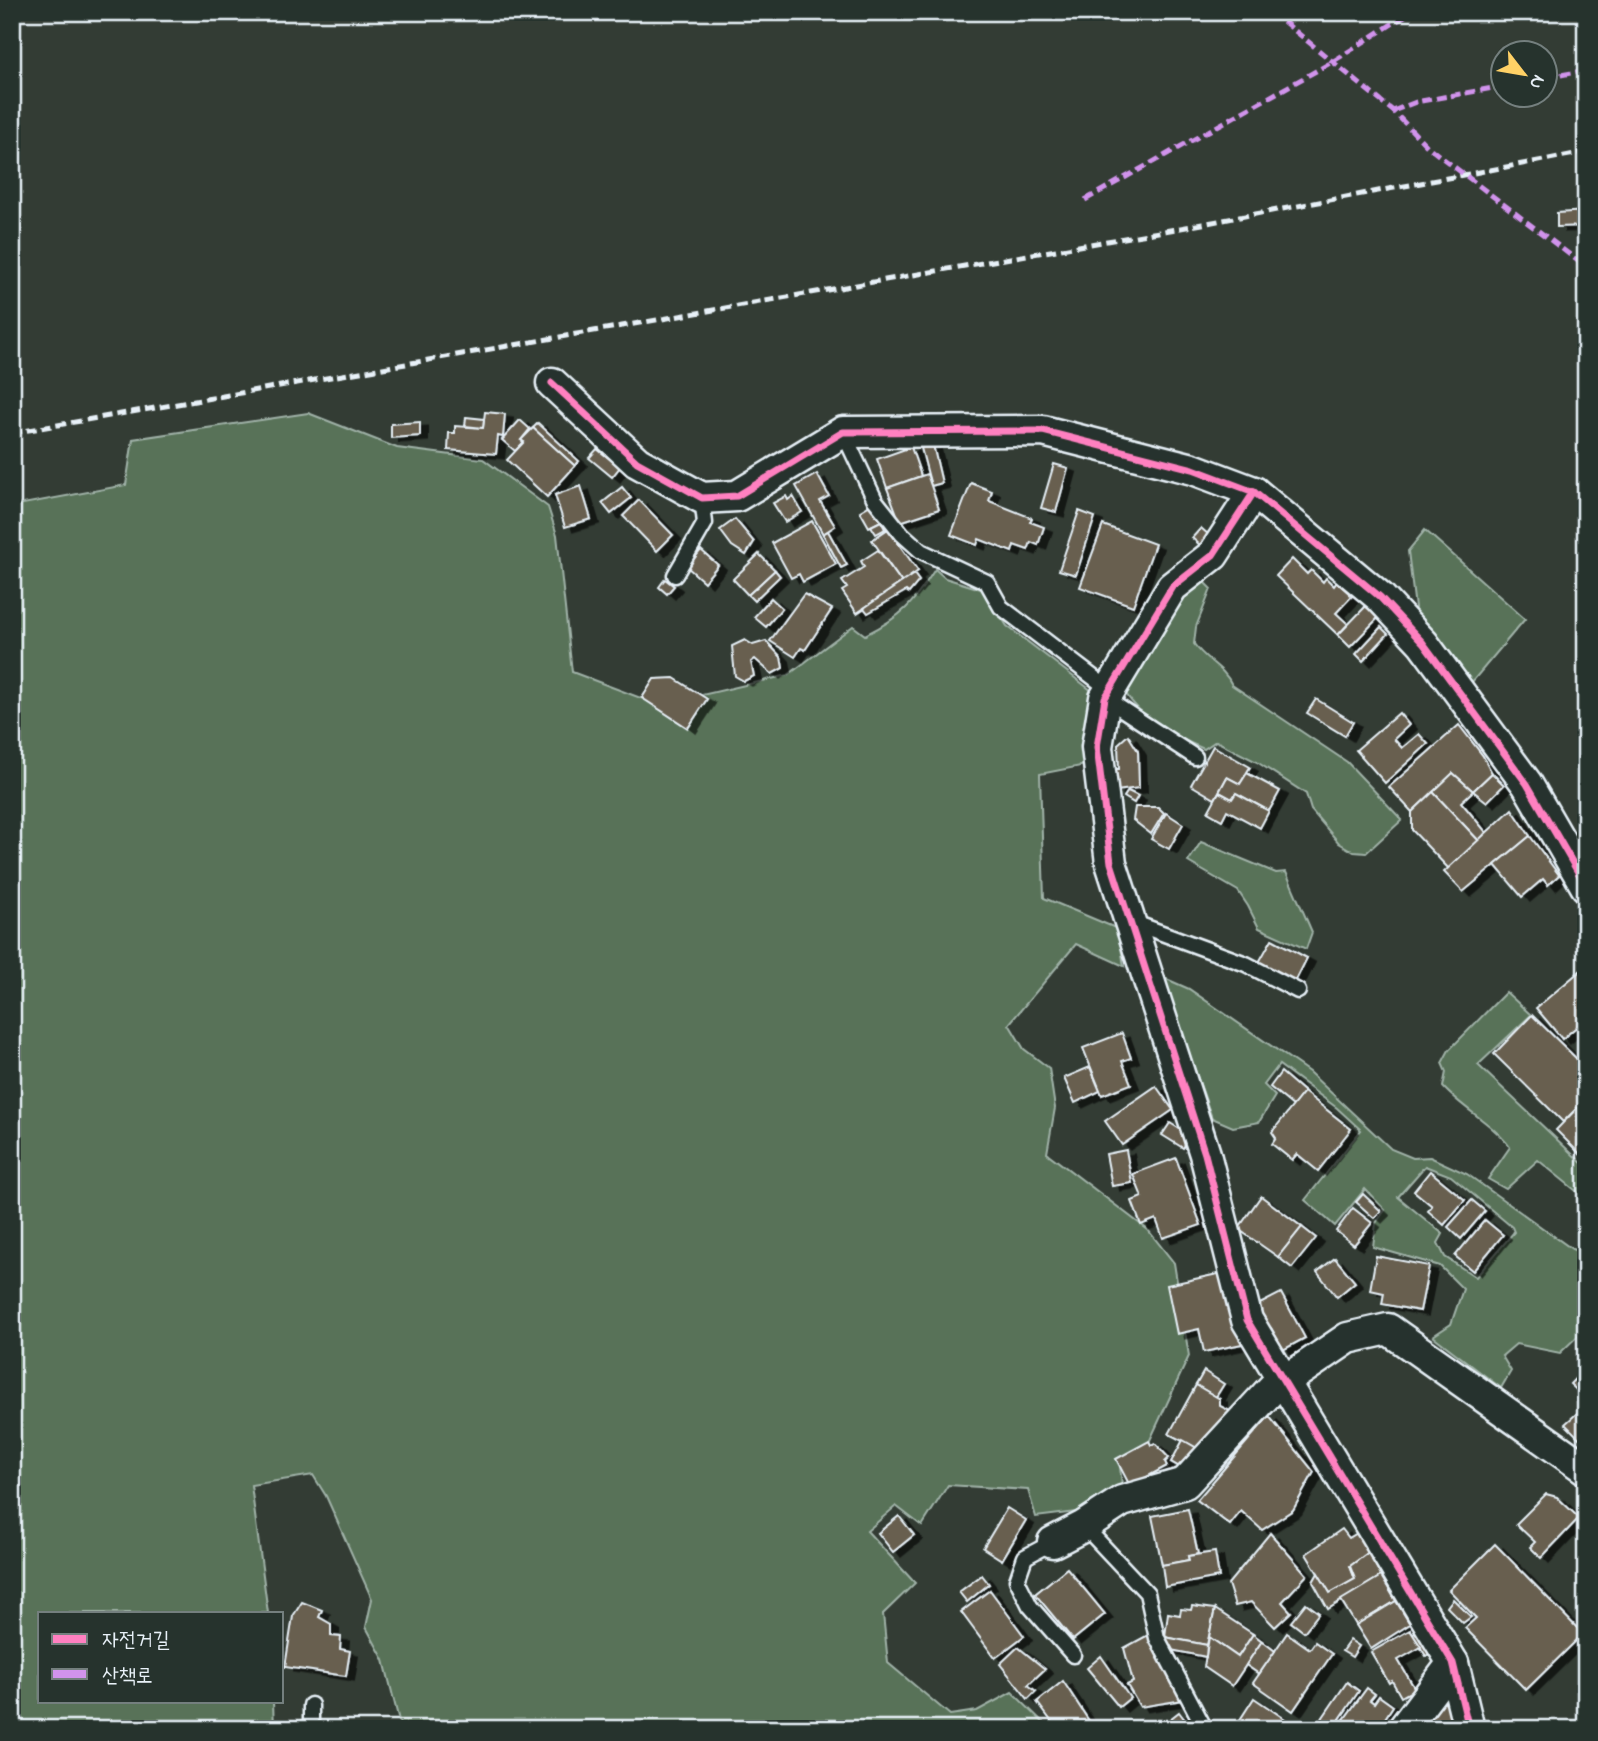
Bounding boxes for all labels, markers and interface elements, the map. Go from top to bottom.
north arrow [1490,38,1560,108]
text: N [1521,69,1551,94]
legend [38,1612,284,1702]
text: 자전거길 [102,1626,170,1656]
text: 산책로 [102,1662,153,1692]

